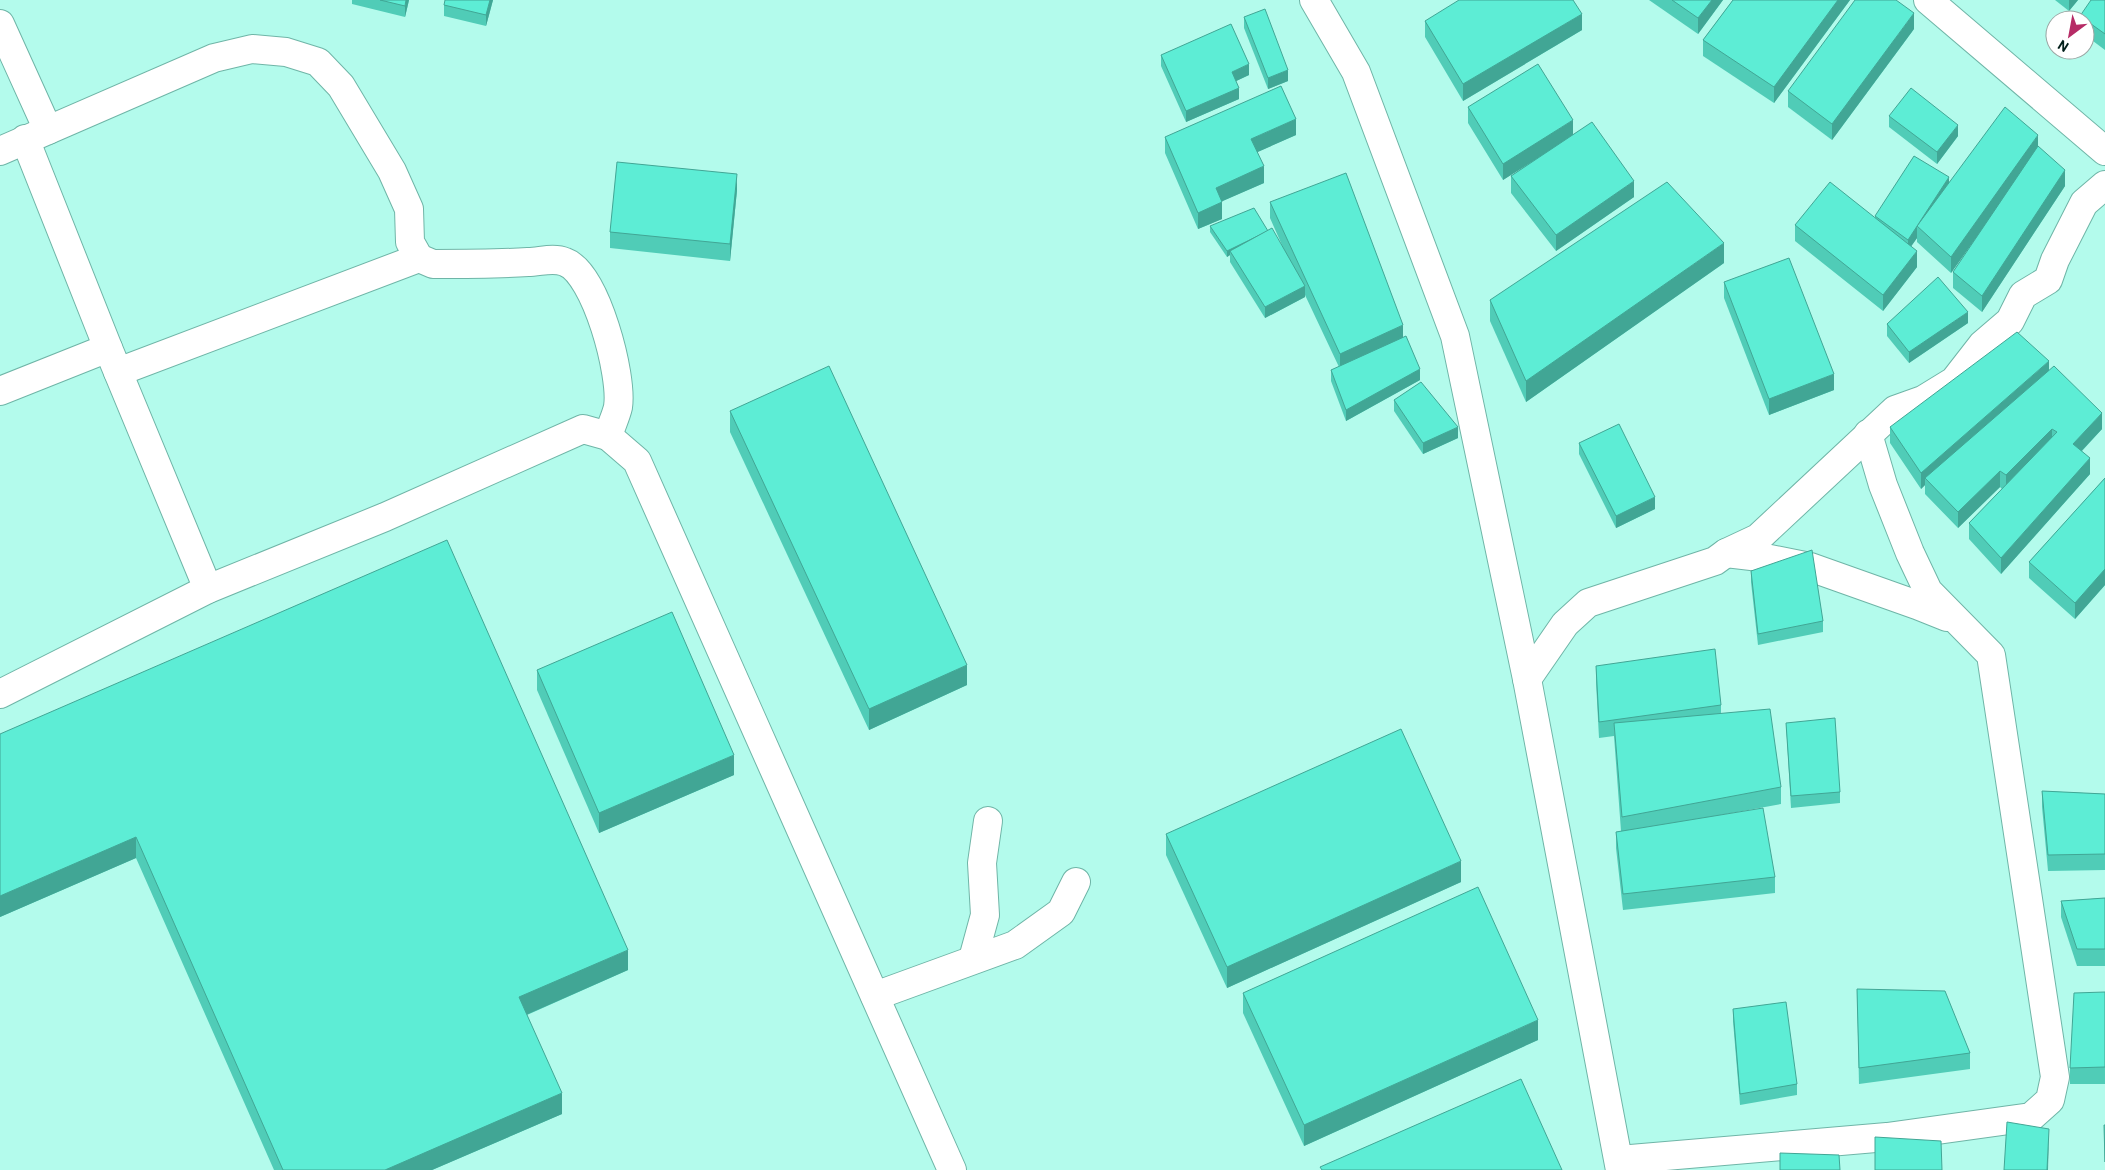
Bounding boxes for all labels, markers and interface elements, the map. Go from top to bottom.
north arrow [2045,10,2095,60]
text: N [2054,37,2071,56]

